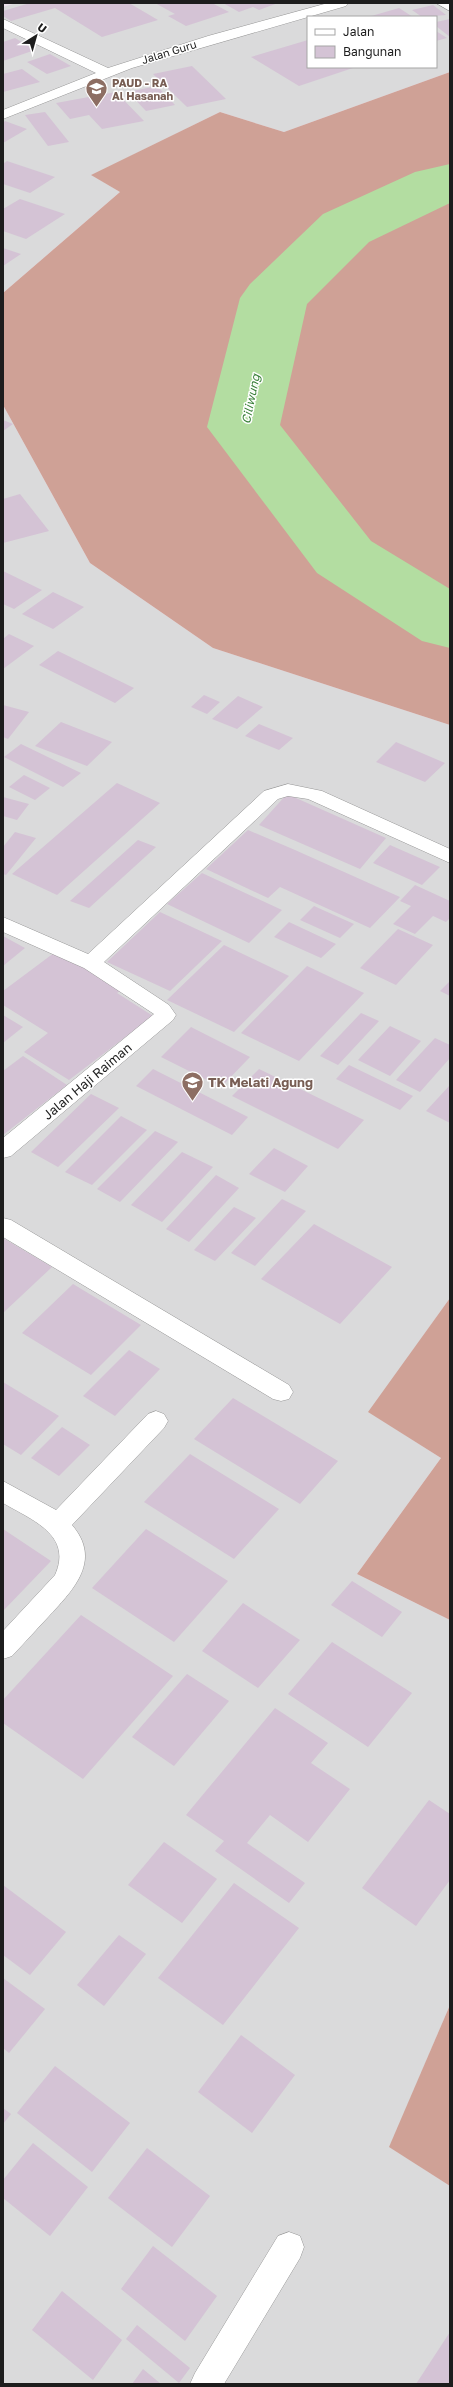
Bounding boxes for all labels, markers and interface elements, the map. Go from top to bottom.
north arrow [16,16,56,56]
legend [307,16,437,68]
text: U [35,20,49,35]
text: Jalan [343,24,374,39]
street label: Jalan Guru [140,37,198,66]
text: Bangunan [343,44,401,59]
school or university icon: PAUD - RA Al Hasanah [84,76,110,109]
place label: PAUD - RA Al Hasanah [112,76,173,102]
water label: Ciliwung [238,371,263,425]
street label: Jalan Haji Raiman [39,1039,135,1123]
school or university icon: TK Melati Agung [179,1069,205,1102]
place label: TK Melati Agung [208,1074,313,1090]

